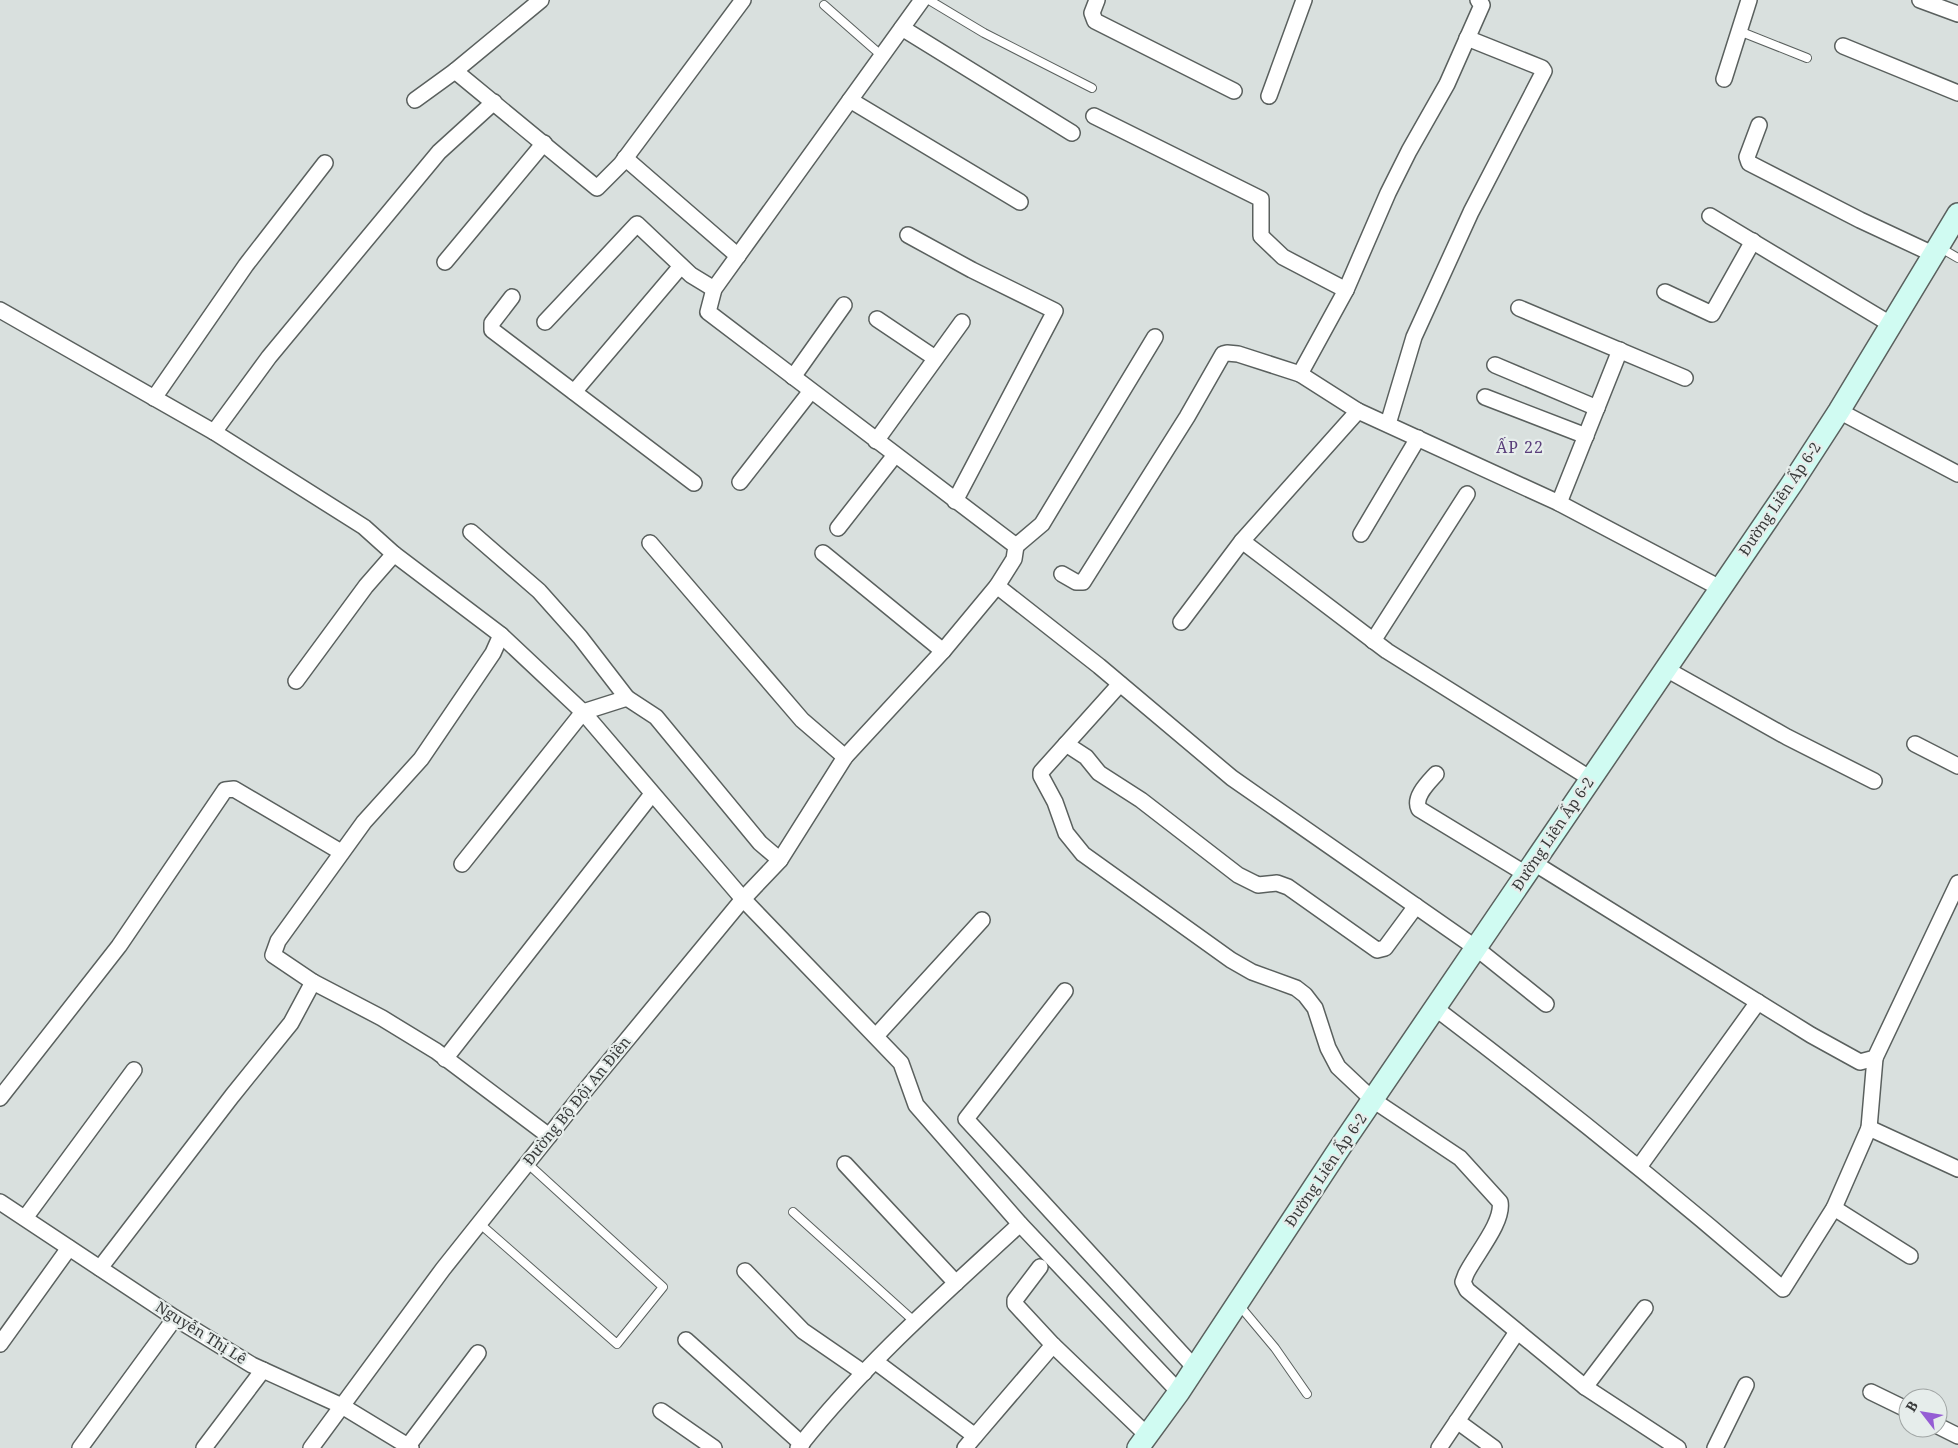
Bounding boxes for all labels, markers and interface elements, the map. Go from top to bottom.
district label: ẤP 22 [1496,436,1544,458]
street label: Đường Liên Ấp 6-2 [1734,438,1825,559]
street label: Đường Liên Ấp 6-2 [1507,773,1598,894]
street label: Đường Bộ Đội An Điền [518,1032,635,1169]
street label: Đường Liên Ấp 6-2 [1280,1109,1371,1230]
street label: Nguyễn Thị Lê [152,1296,251,1368]
north arrow [1898,1388,1948,1438]
text: B [1901,1397,1922,1415]

